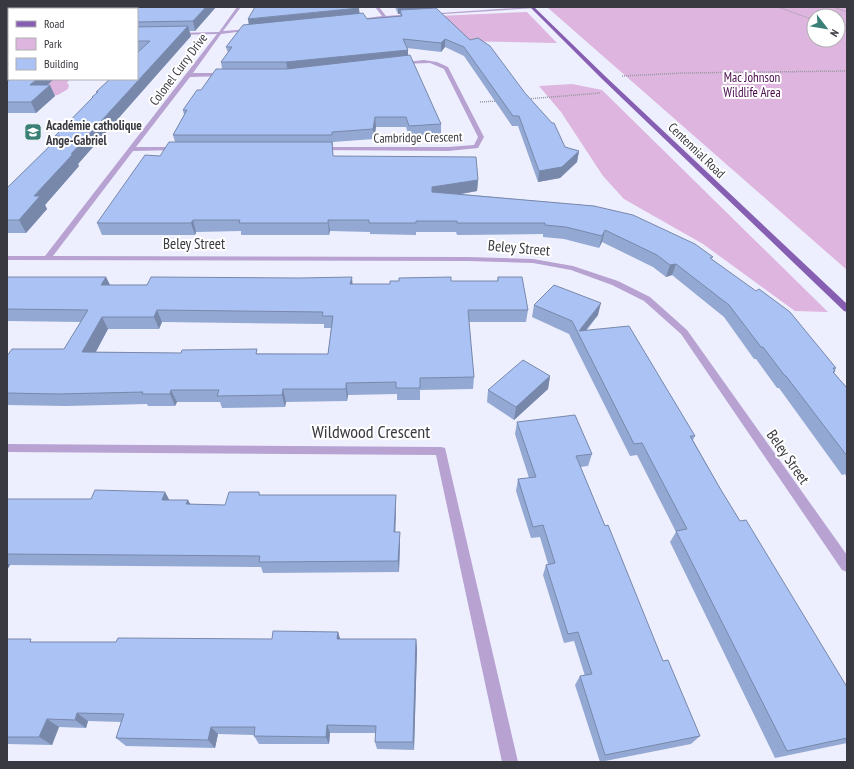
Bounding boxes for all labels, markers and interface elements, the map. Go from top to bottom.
legend [8,8,138,80]
north arrow [806,8,846,48]
text: Road [44,16,64,31]
text: N [827,27,842,39]
street label: Colonel Curry Drive [146,30,211,109]
text: Park [44,36,62,51]
text: Building [44,56,79,71]
park label: Mac Johnson Wildlife Area [723,69,781,101]
place label: Académie catholique Ange-Gabriel [45,117,142,149]
street label: Centennial Road [665,119,729,182]
school or university icon: Académie catholique Ange-Gabriel [23,122,43,142]
street label: Cambridge Crescent [373,128,463,147]
street label: Beley Street [163,234,225,253]
street label: Beley Street [487,235,551,260]
street label: Wildwood Crescent [312,420,430,443]
street label: Beley Street [763,426,814,488]

